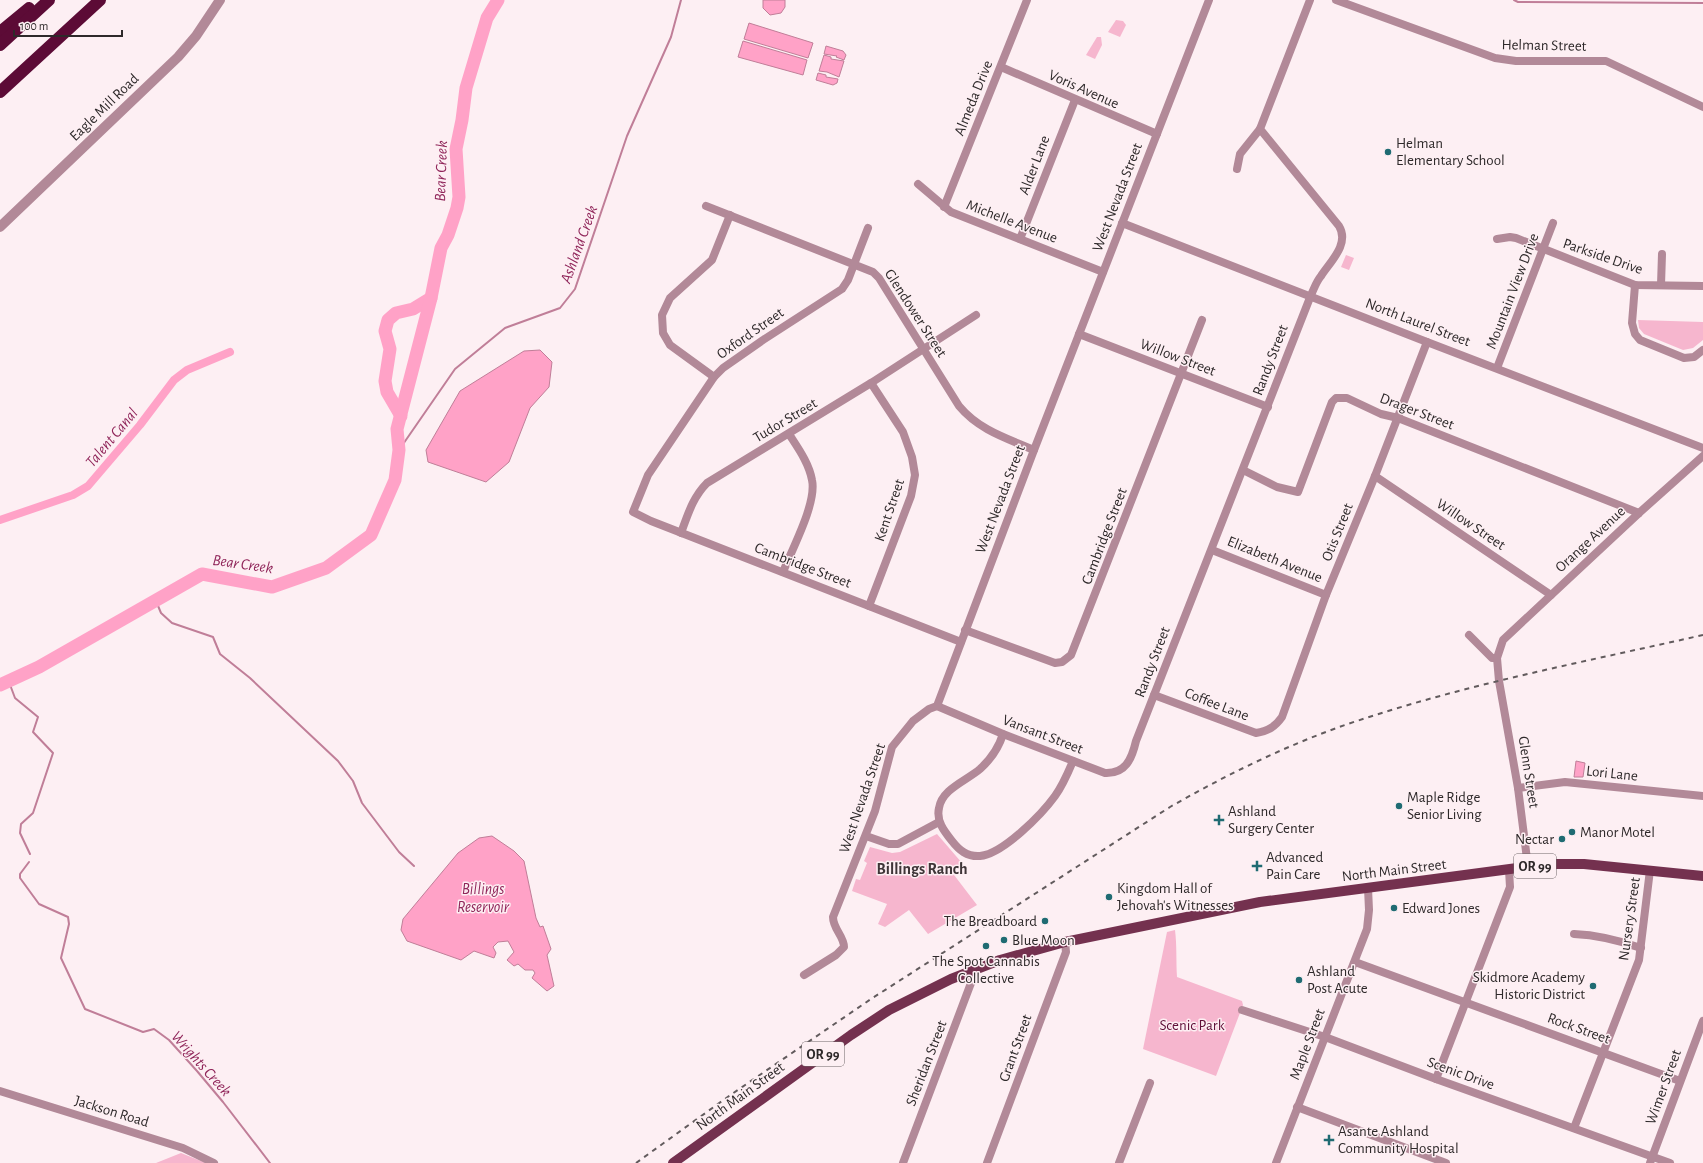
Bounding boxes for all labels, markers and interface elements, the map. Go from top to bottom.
scale bar [14,12,122,38]
text: 100 m [20,20,48,32]
street label: Helman Street [1501,37,1587,54]
street label: Almeda Drive [952,58,995,138]
street label: Voris Avenue [1046,67,1121,112]
street label: Eagle Mill Road [67,71,142,144]
street label: Alder Lane [1016,133,1053,197]
place label: Helman Elementary School [1396,136,1505,168]
water label: Bear Creek [432,140,450,202]
street label: West Nevada Street [1090,141,1145,253]
marker: Helman Elementary School [1383,147,1393,157]
street label: Michelle Avenue [964,197,1060,246]
water label: Ashland Creek [557,203,600,286]
street label: Mountain View Drive [1484,231,1541,351]
street label: Parkside Drive [1561,236,1645,277]
street label: Glendower Street [882,267,950,360]
street label: North Laurel Street [1363,296,1473,349]
street label: Oxford Street [714,305,787,362]
street label: Randy Street [1250,323,1291,398]
street label: Willow Street [1138,336,1218,379]
street label: Drager Street [1378,390,1456,433]
street label: Tudor Street [751,395,820,445]
water label: Talent Canal [83,405,141,470]
street label: West Nevada Street [973,443,1028,555]
street label: Kent Street [872,477,907,543]
street label: Cambridge Street [1079,486,1130,587]
street label: Willow Street [1434,496,1508,553]
street label: Otis Street [1319,501,1356,563]
street label: Orange Avenue [1553,503,1628,575]
street label: Elizabeth Avenue [1225,534,1325,585]
street label: Cambridge Street [752,540,853,591]
water label: Bear Creek [212,552,274,576]
street label: Randy Street [1132,625,1173,700]
street label: Coffee Lane [1183,685,1251,724]
street label: Vansant Street [1001,712,1085,757]
street label: Glenn Street [1515,735,1542,809]
street label: West Nevada Street [837,741,888,855]
street label: Lori Lane [1585,763,1639,784]
place label: Maple Ridge Senior Living [1407,790,1482,822]
marker: Maple Ridge Senior Living [1394,801,1404,811]
place label: Ashland Surgery Center [1228,804,1314,836]
marker: Ashland Surgery Center [1213,814,1225,826]
place label: Manor Motel [1580,825,1655,840]
marker: Manor Motel [1567,827,1577,837]
place label: Nectar [1515,832,1554,847]
marker: Nectar [1557,834,1567,844]
place label: Advanced Pain Care [1266,850,1323,882]
road number: OR 99 [1514,854,1556,878]
street label: North Main Street [1341,857,1447,884]
marker: Advanced Pain Care [1251,860,1263,872]
district label: Billings Ranch [876,861,968,877]
street label: Nursery Street [1616,876,1643,962]
water label: Billings Reservoir [457,881,510,915]
place label: Kingdom Hall of Jehovah's Witnesses [1117,881,1234,913]
marker: Kingdom Hall of Jehovah's Witnesses [1104,892,1114,902]
place label: Edward Jones [1402,901,1480,916]
marker: Edward Jones [1389,903,1399,913]
place label: The Breadboard [944,914,1037,929]
marker: The Breadboard [1040,916,1050,926]
place label: Blue Moon [1012,933,1075,948]
marker: Blue Moon [999,935,1009,945]
marker: The Spot Cannabis Collective [981,941,991,951]
place label: The Spot Cannabis Collective [932,954,1040,986]
place label: Ashland Post Acute [1307,964,1368,996]
place label: Skidmore Academy Historic District [1473,970,1586,1002]
marker: Ashland Post Acute [1294,975,1304,985]
marker: Skidmore Academy Historic District [1588,981,1598,991]
street label: Maple Street [1287,1006,1328,1082]
street label: Rock Street [1545,1010,1612,1047]
street label: Grant Street [996,1012,1035,1084]
street label: Sheridan Street [903,1018,950,1108]
park label: Scenic Park [1160,1018,1225,1033]
water label: Wrights Creek [168,1028,234,1099]
road number: OR 99 [802,1042,844,1066]
street label: Wimer Street [1643,1047,1684,1127]
street label: Scenic Drive [1425,1054,1496,1093]
street label: North Main Street [693,1059,787,1133]
street label: Jackson Road [73,1093,151,1130]
place label: Asante Ashland Community Hospital [1338,1124,1459,1156]
marker: Asante Ashland Community Hospital [1323,1134,1335,1146]

